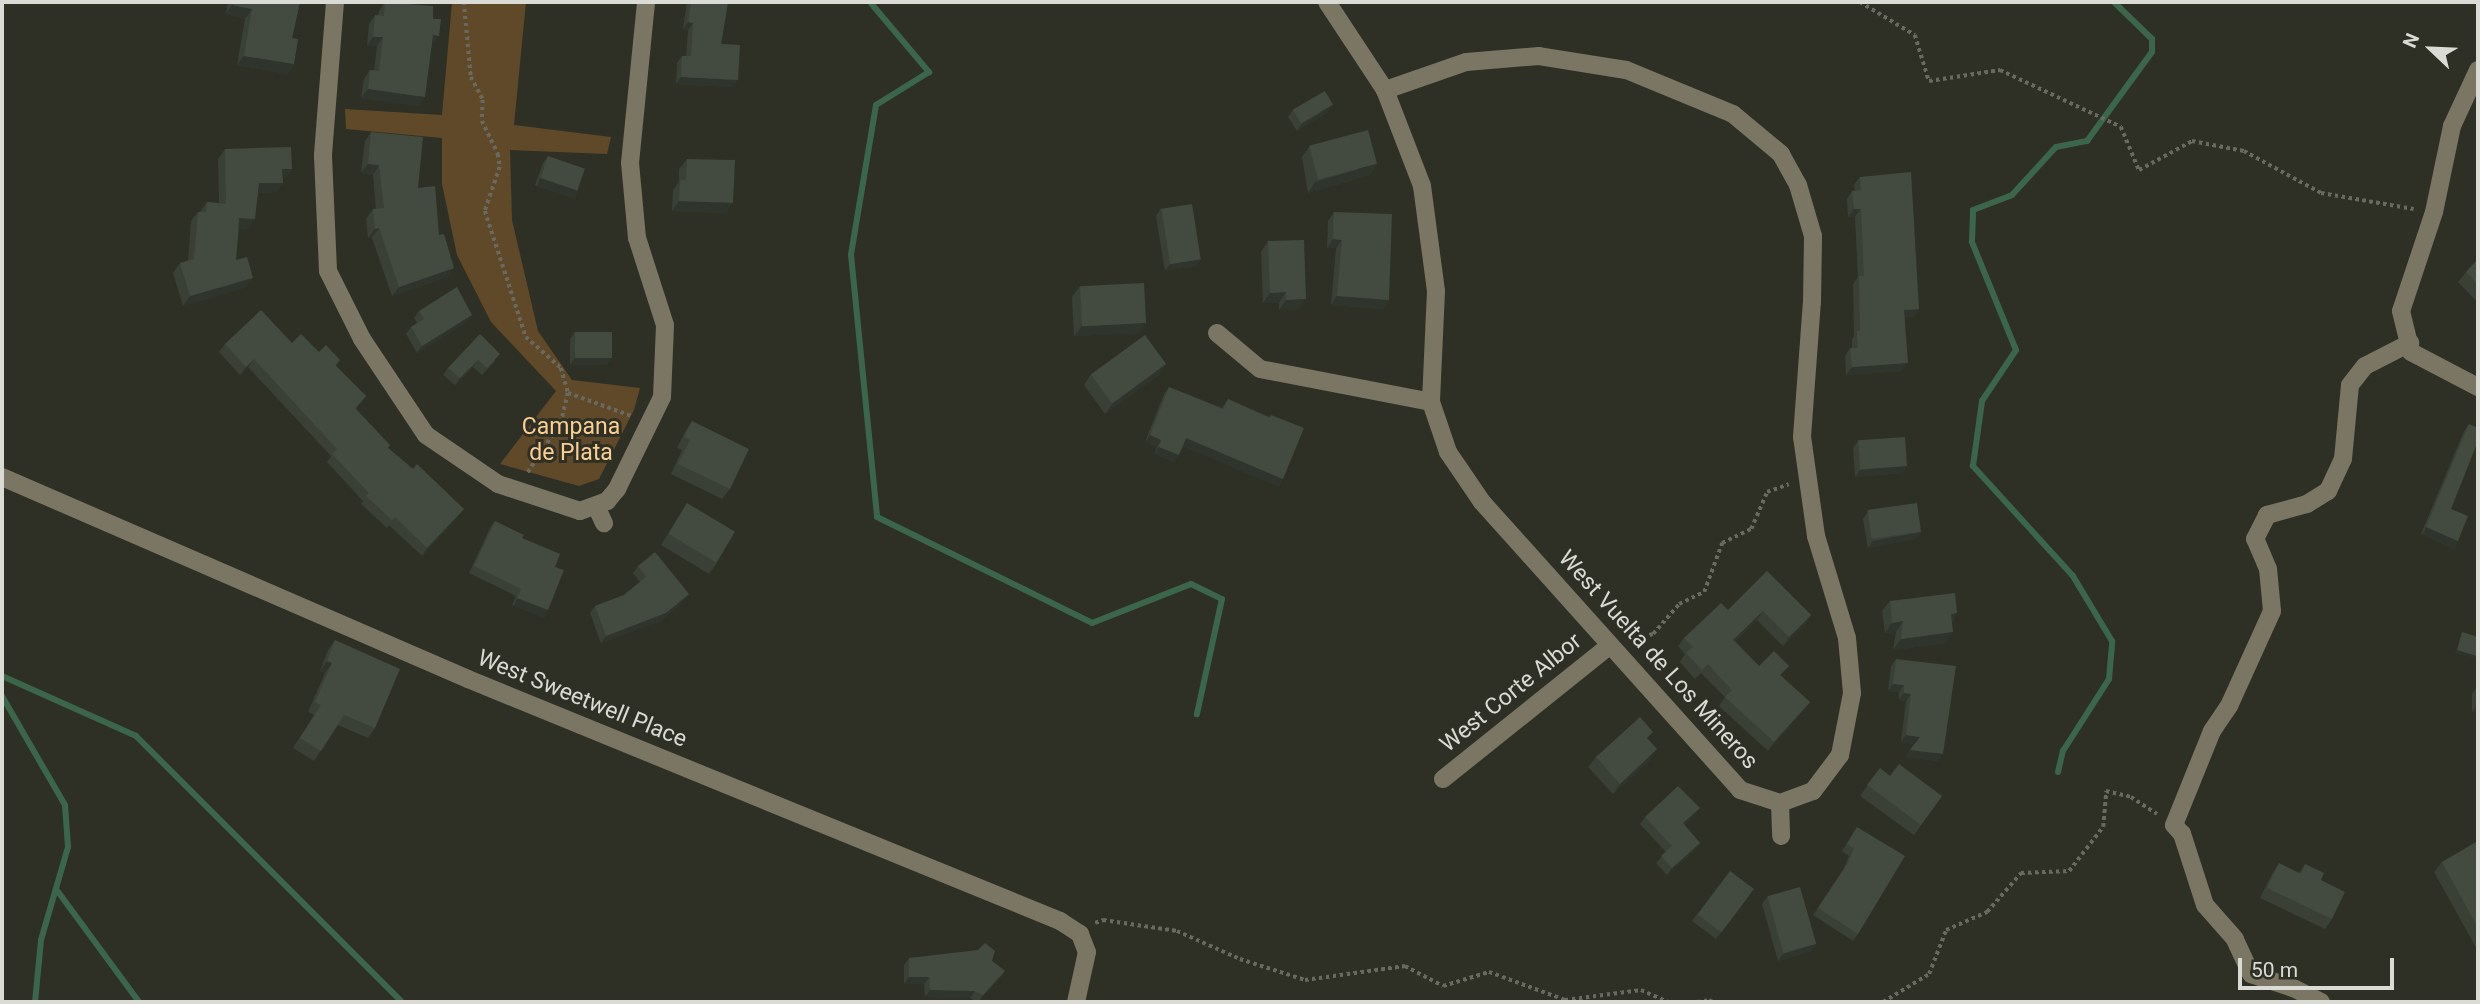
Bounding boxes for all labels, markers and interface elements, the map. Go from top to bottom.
north arrow [2396,14,2466,84]
text: N [2398,30,2424,51]
park label: Campana de Plata [522,413,620,467]
street label: West Vuelta de Los Mineros [1552,545,1764,775]
street label: West Corte Albor [1435,628,1587,758]
street label: West Sweetwell Place [473,644,691,754]
scale bar [2242,944,2398,988]
text: 50 m [2251,958,2298,982]

